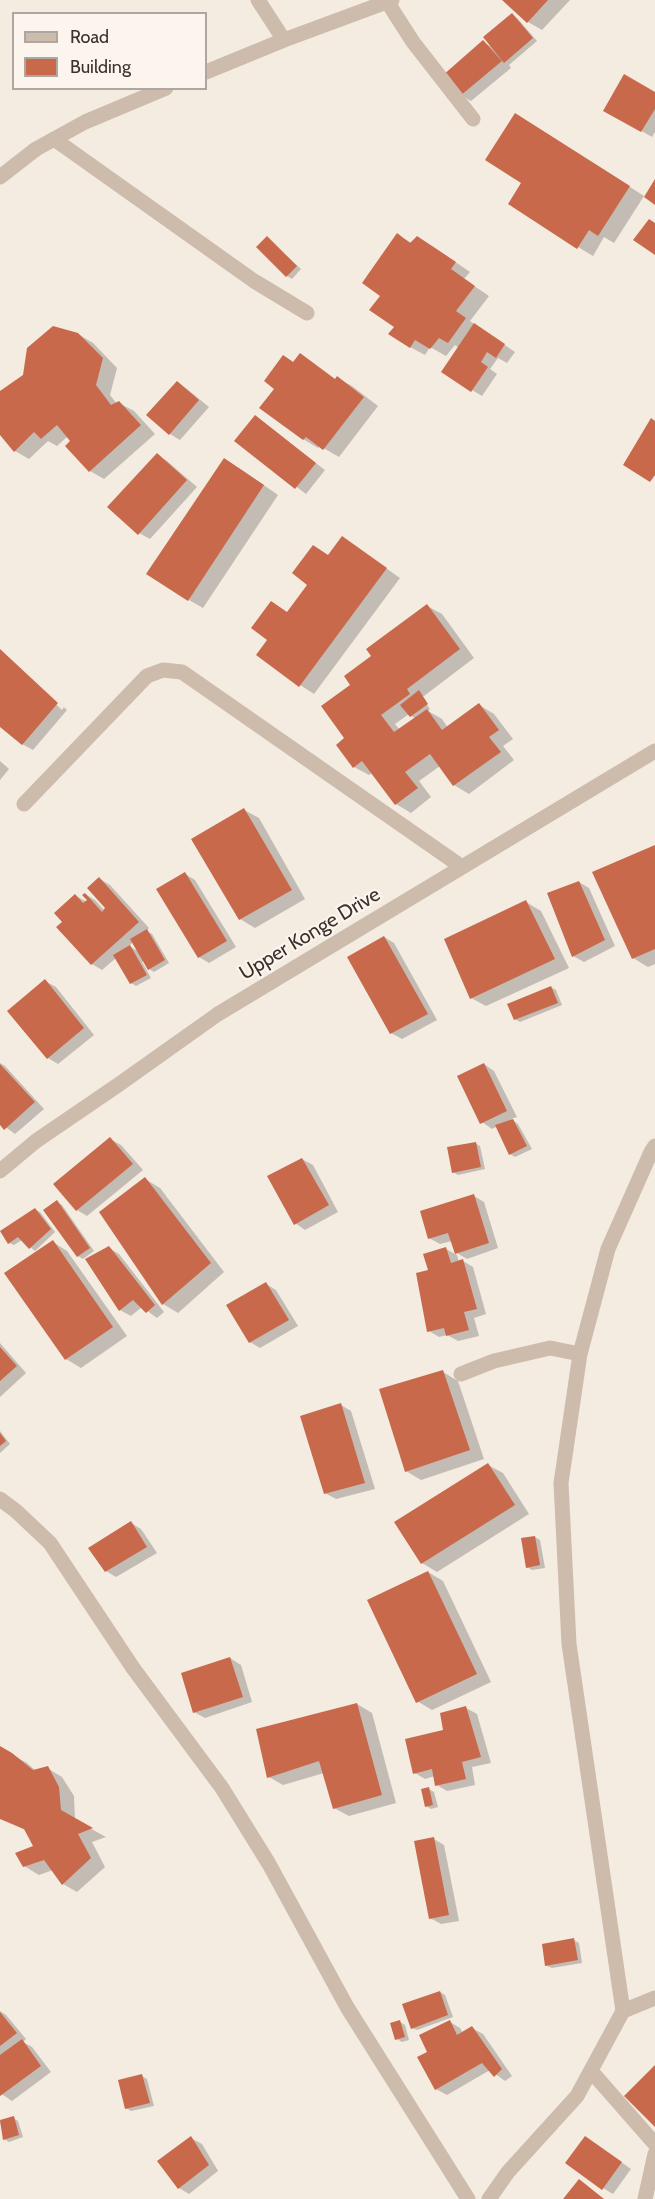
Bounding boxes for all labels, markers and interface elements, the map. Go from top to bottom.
legend [12,12,207,90]
text: Road [70,26,109,48]
text: Building [70,56,131,78]
street label: Upper Konge Drive [235,883,385,985]

